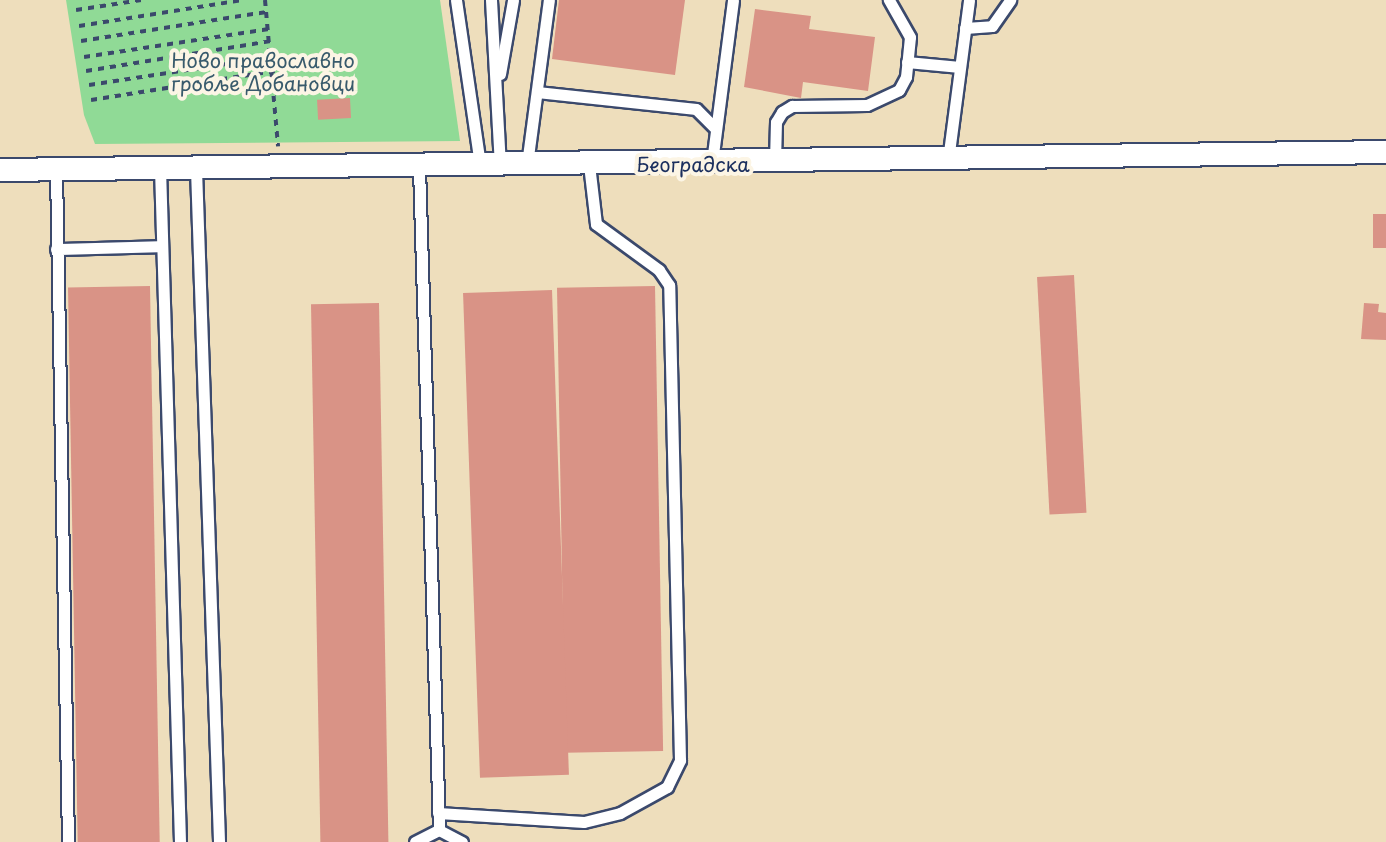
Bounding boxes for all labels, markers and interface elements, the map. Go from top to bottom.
park label: Ново православно гробље Добановци [171,48,355,95]
street label: Београдска [636,152,750,176]

